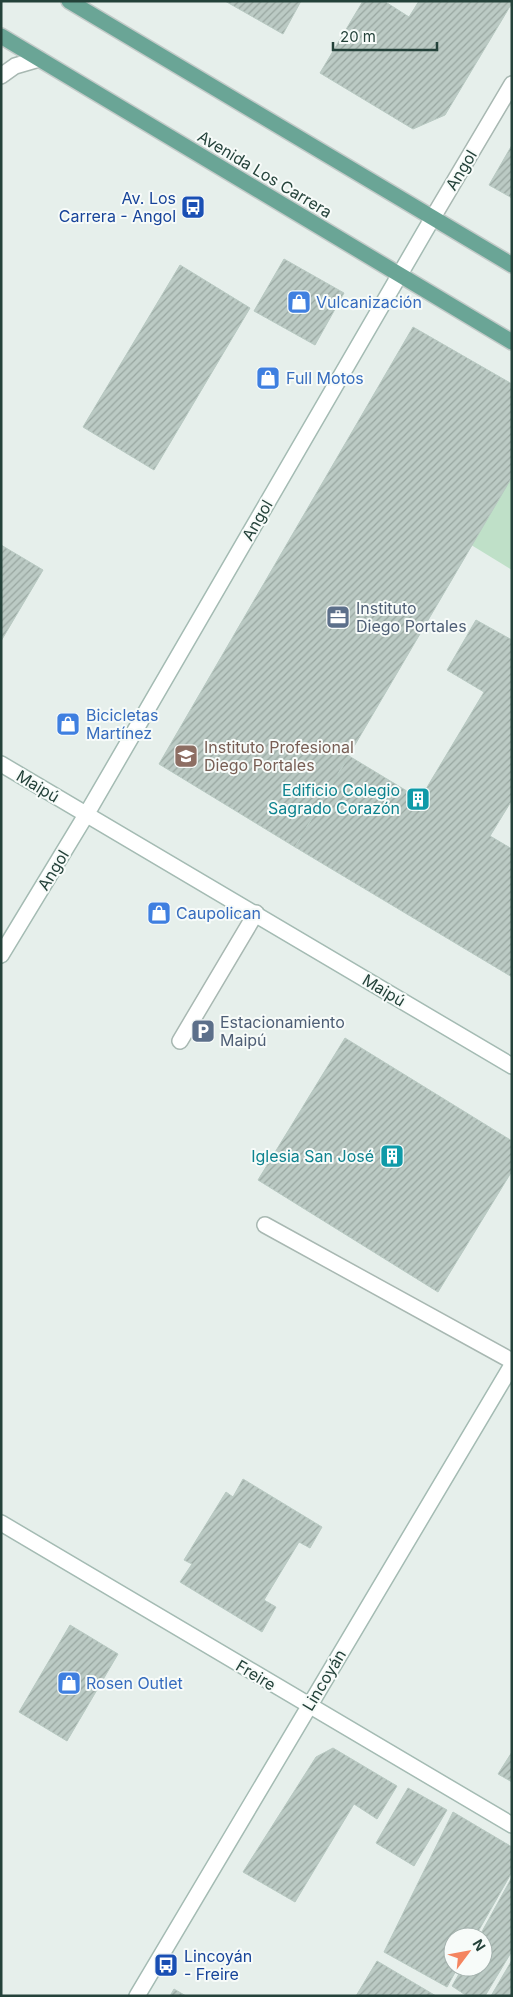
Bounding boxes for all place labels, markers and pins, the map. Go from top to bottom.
place label: Av. Los Carrera - Angol [59,188,176,226]
bus stop icon: Av. Los Carrera - Angol [180,194,206,220]
shop icon: Vulcanización [286,289,312,315]
place label: Vulcanización [316,292,422,312]
shop icon: Full Motos [255,365,281,391]
place label: Full Motos [286,368,364,388]
place label: Instituto Diego Portales [356,598,467,636]
office icon: Instituto Diego Portales [325,604,351,630]
place label: Bicicletas Martínez [86,705,158,743]
shop icon: Bicicletas Martínez [55,711,81,737]
place label: Instituto Profesional Diego Portales [204,737,354,775]
school or university icon: Instituto Profesional Diego Portales [173,743,199,769]
place label: Edificio Colegio Sagrado Corazón [268,780,400,818]
building icon: Edificio Colegio Sagrado Corazón [405,786,431,812]
shop icon: Caupolican [146,900,172,926]
place label: Caupolican [176,903,261,923]
place label: Estacionamiento Maipú [220,1012,345,1050]
parking icon: Estacionamiento Maipú [190,1018,216,1044]
building icon: Iglesia San José [379,1143,405,1169]
place label: Iglesia San José [251,1146,374,1166]
shop icon: Rosen Outlet [56,1670,82,1696]
place label: Rosen Outlet [86,1673,183,1693]
place label: Lincoyán - Freire [184,1946,252,1984]
bus stop icon: Lincoyán - Freire [153,1952,179,1978]

